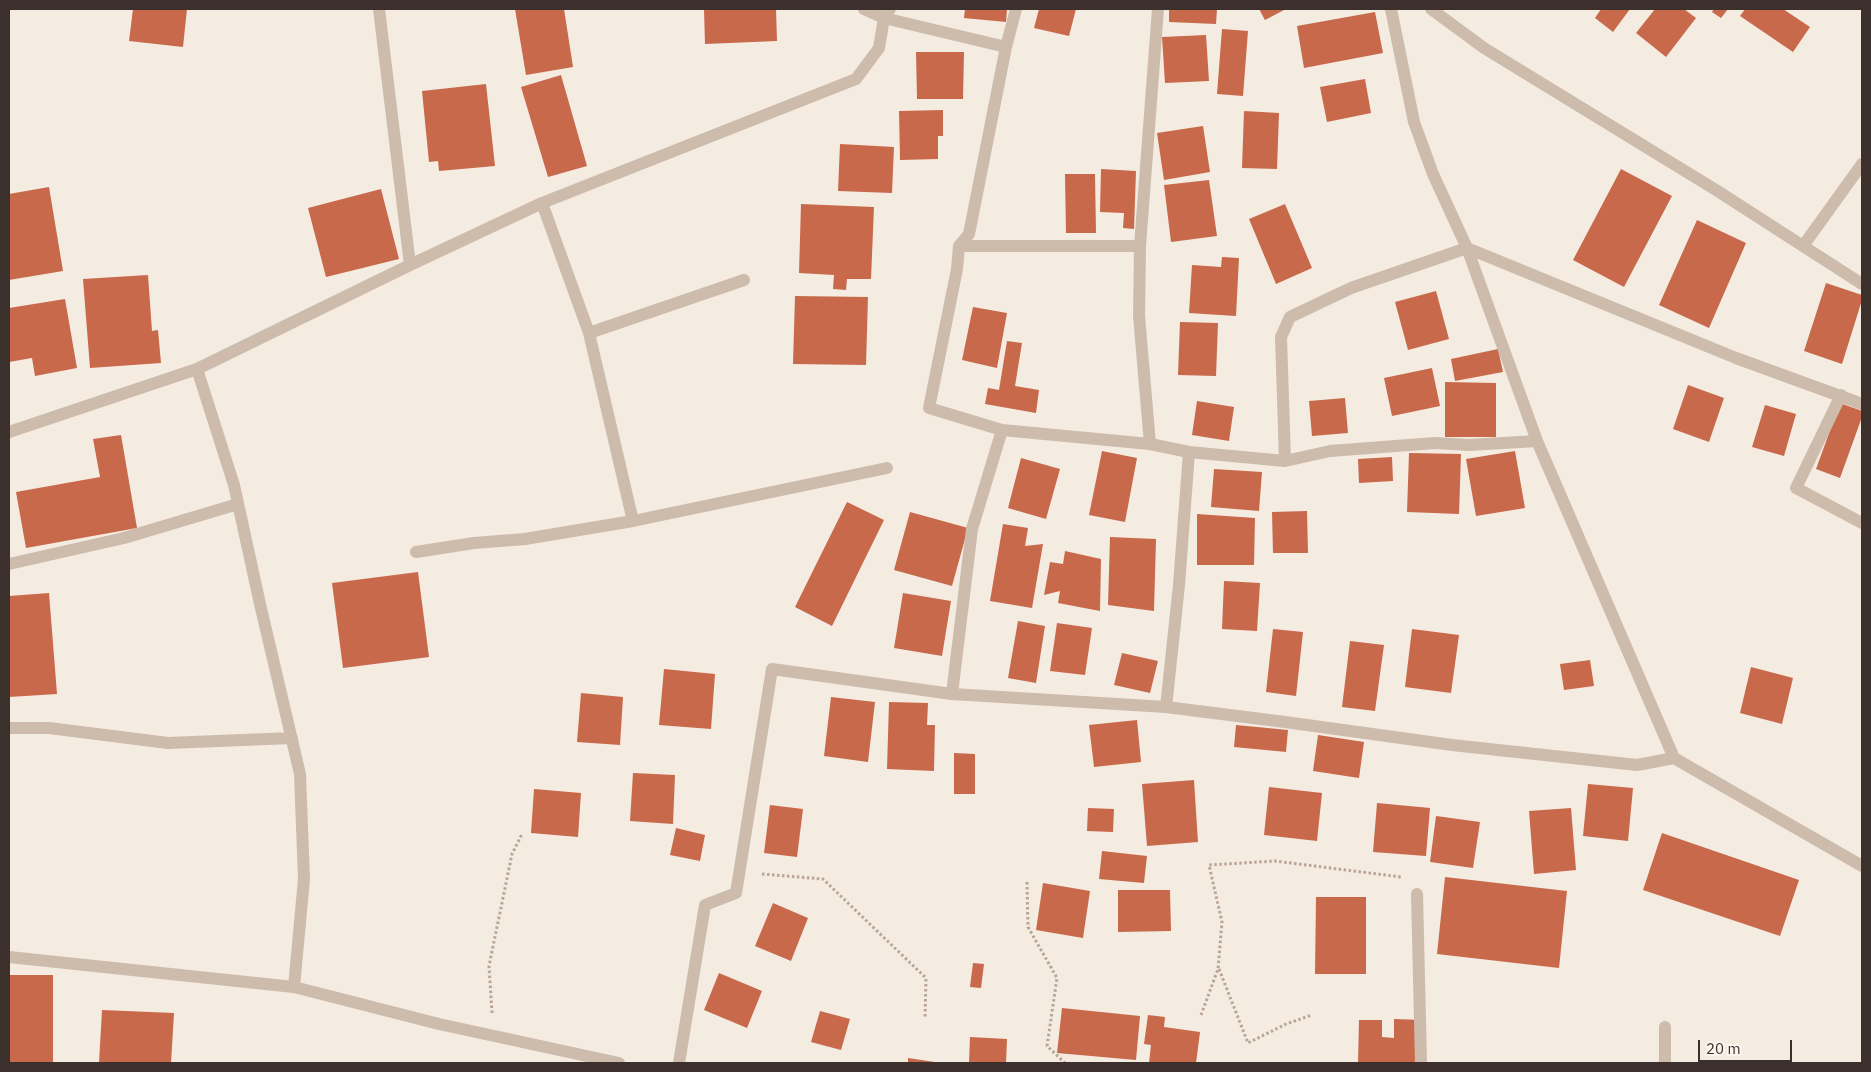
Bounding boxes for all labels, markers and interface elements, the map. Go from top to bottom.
scale bar [1701,1030,1795,1062]
text: 20 m [1706,1039,1741,1058]

